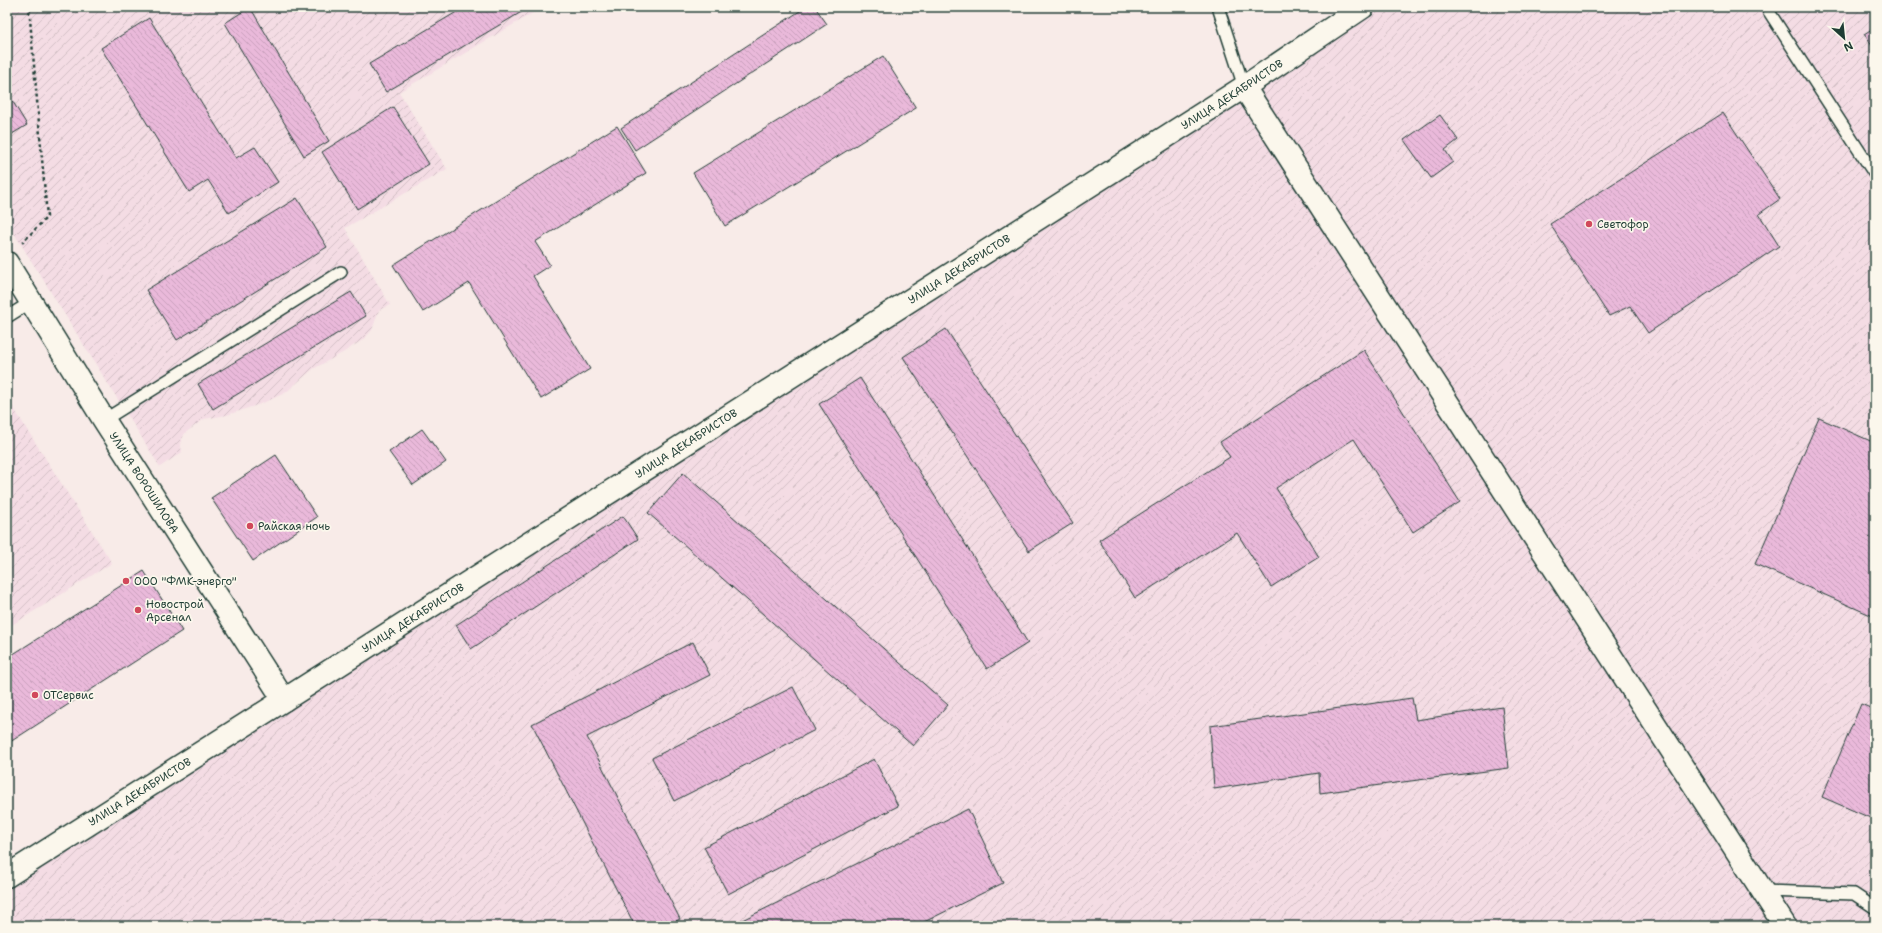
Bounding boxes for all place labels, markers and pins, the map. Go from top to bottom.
place label: Светофор [1597,217,1649,232]
marker: Светофор [1584,219,1594,229]
place label: Райская ночь [258,519,330,534]
marker: Райская ночь [245,521,255,531]
place label: ООО "ФМК-энерго" [134,574,237,589]
marker: ООО "ФМК-энерго" [121,576,131,586]
place label: Новострой Арсенал [146,597,204,625]
marker: Новострой Арсенал [133,605,143,615]
place label: ОТСервис [43,688,94,703]
marker: ОТСервис [30,690,40,700]

